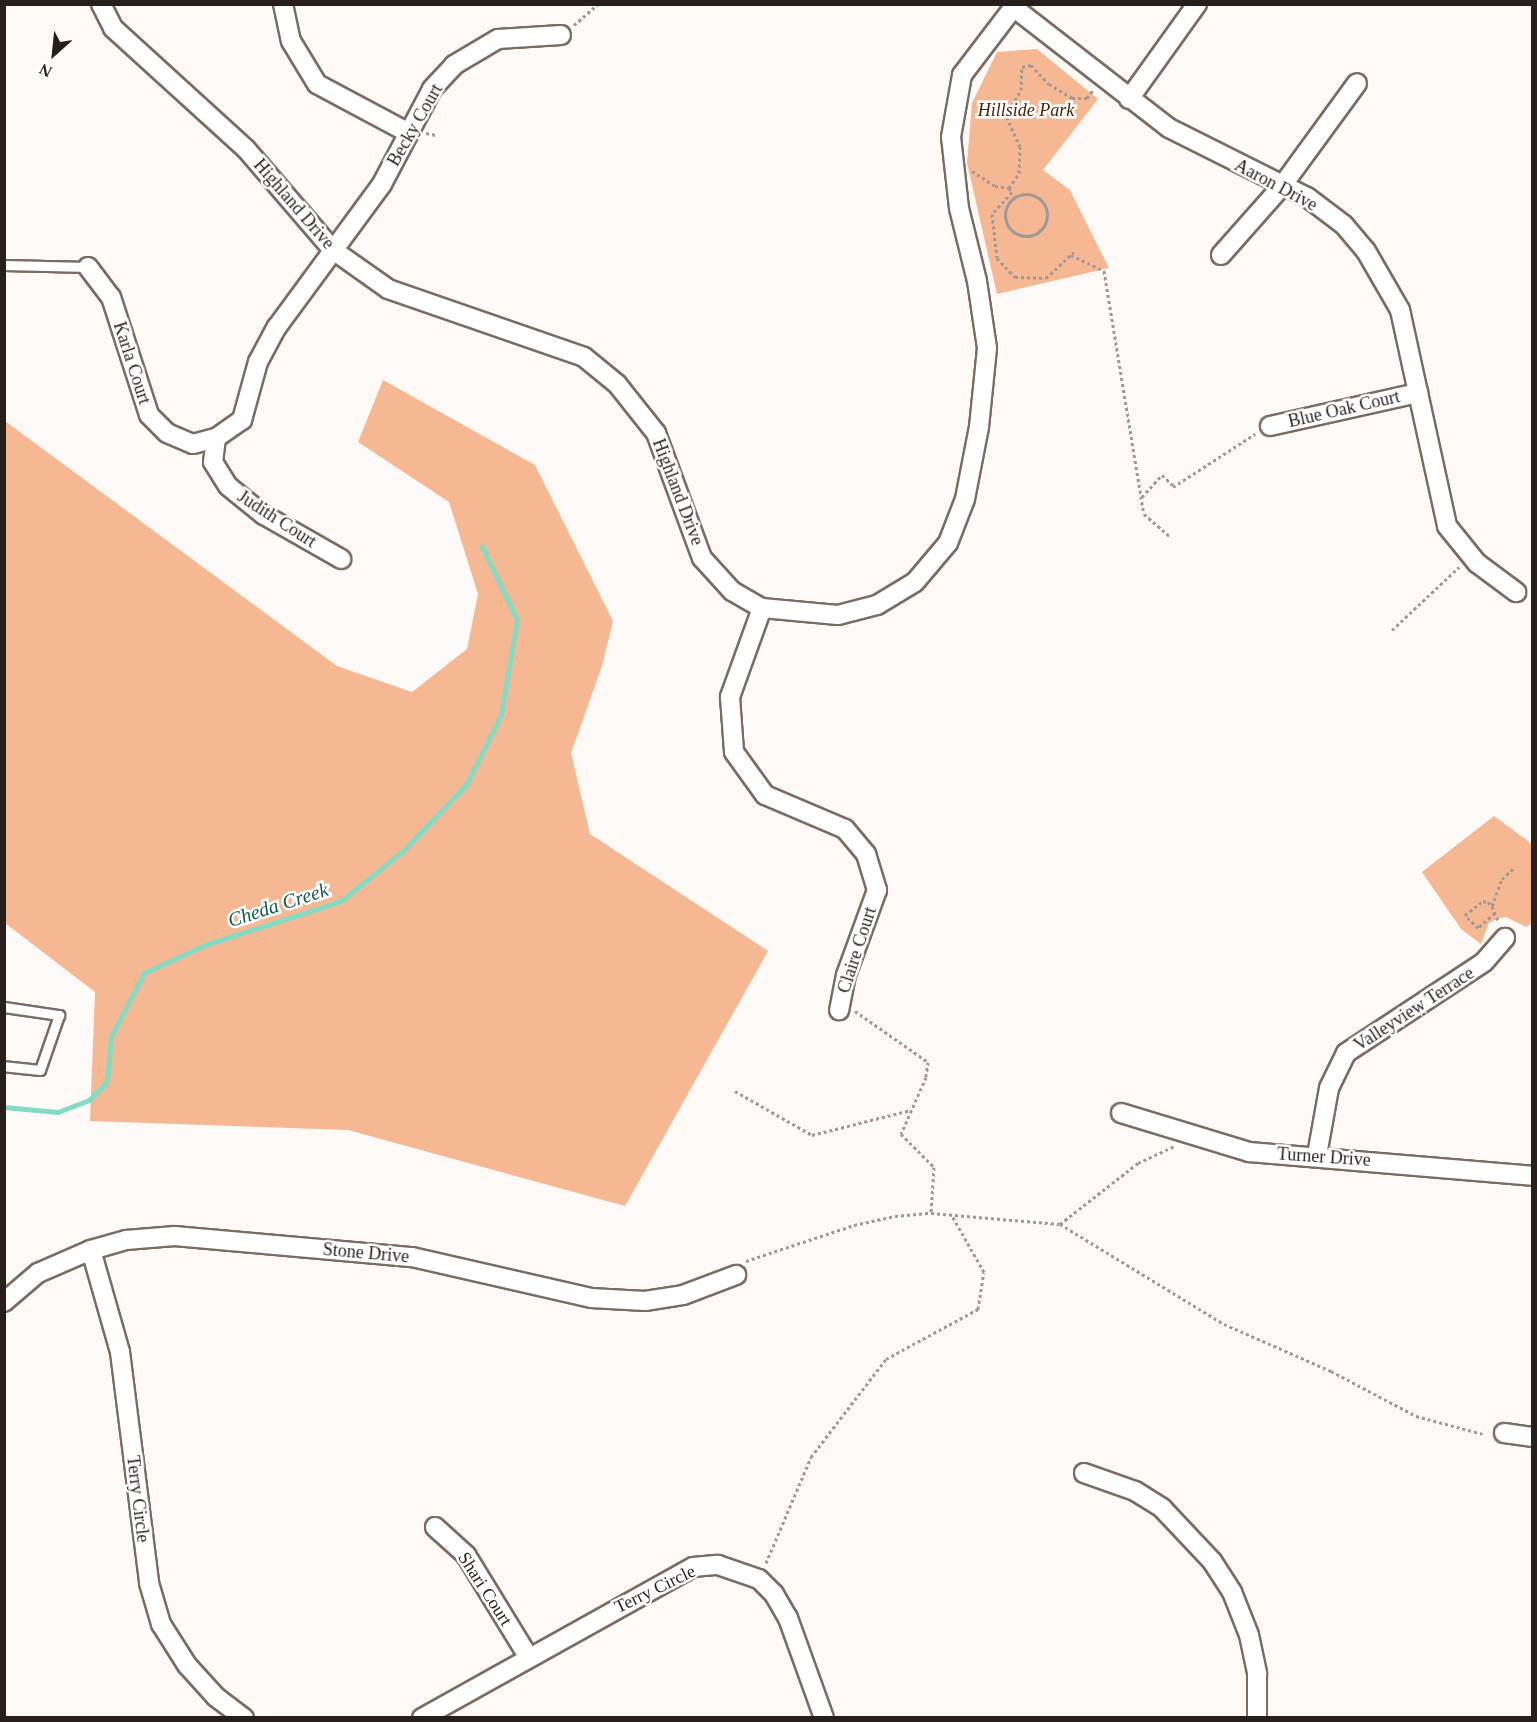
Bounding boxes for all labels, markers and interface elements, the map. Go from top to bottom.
north arrow [24,24,84,84]
text: N [37,60,55,81]
street label: Becky Court [383,80,447,170]
park label: Hillside Park [978,99,1074,121]
street label: Highland Drive [249,154,339,254]
street label: Aaron Drive [1231,154,1321,216]
street label: Karla Court [109,319,155,407]
street label: Blue Oak Court [1286,386,1402,432]
street label: Highland Drive [648,436,708,548]
street label: Judith Court [234,486,320,552]
water label: Cheda Creek [225,877,331,933]
street label: Claire Court [833,904,881,996]
street label: Valleyview Terrace [1350,962,1478,1056]
street label: Turner Drive [1276,1143,1372,1171]
street label: Stone Drive [322,1238,410,1268]
street label: Terry Circle [122,1454,154,1544]
street label: Shari Court [453,1548,517,1630]
street label: Terry Circle [611,1560,699,1618]

